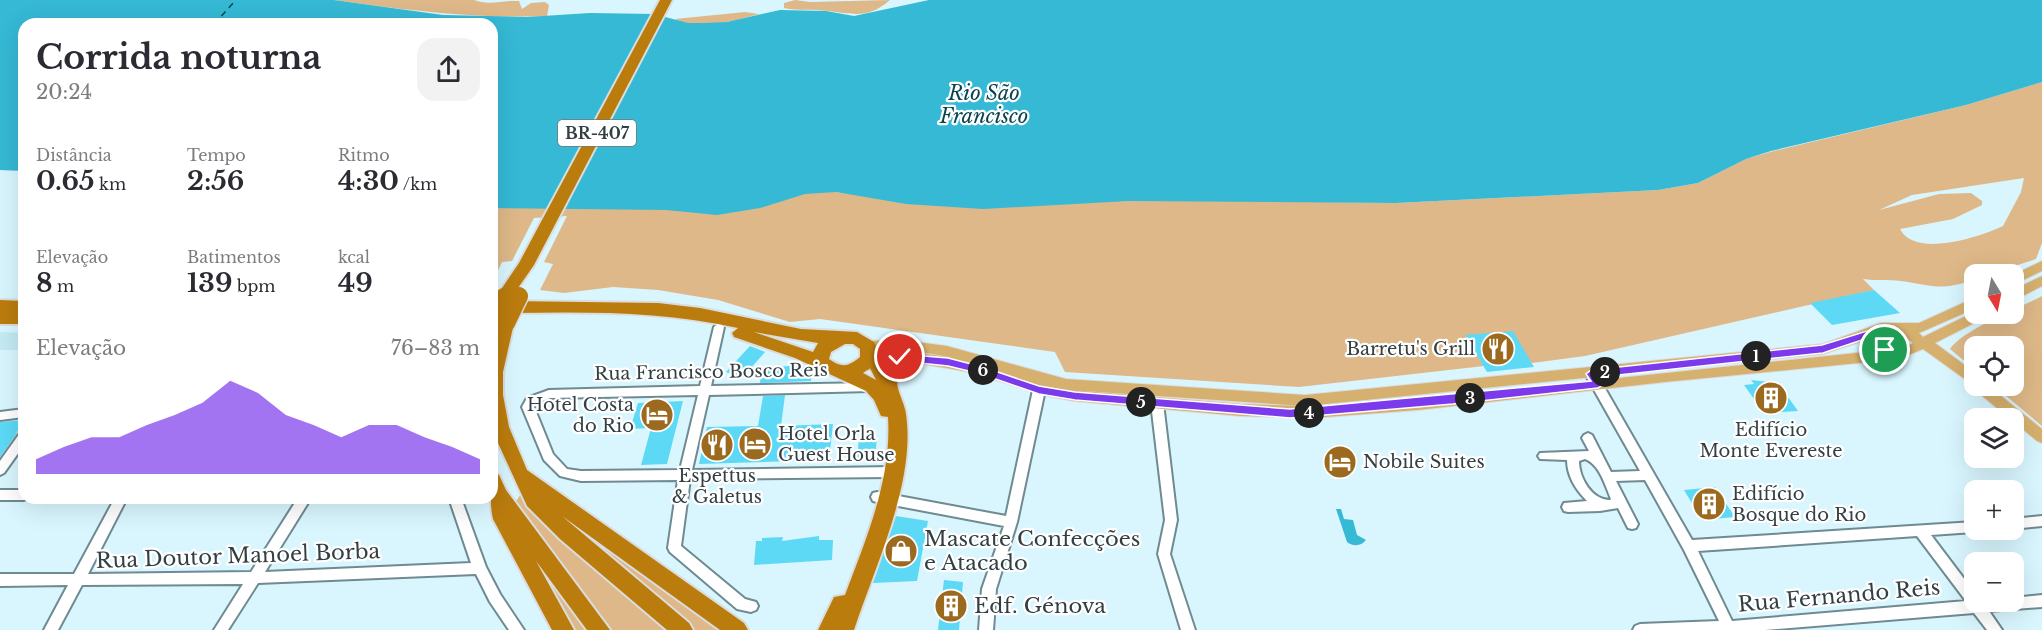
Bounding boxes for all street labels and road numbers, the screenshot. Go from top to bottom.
road number: BR-407 [558,120,636,146]
street label: Rua Francisco Bosco Reis [594,359,828,385]
street label: Rua Doutor Manoel Borba [95,538,381,574]
street label: Rua Fernando Reis [1737,574,1941,618]

